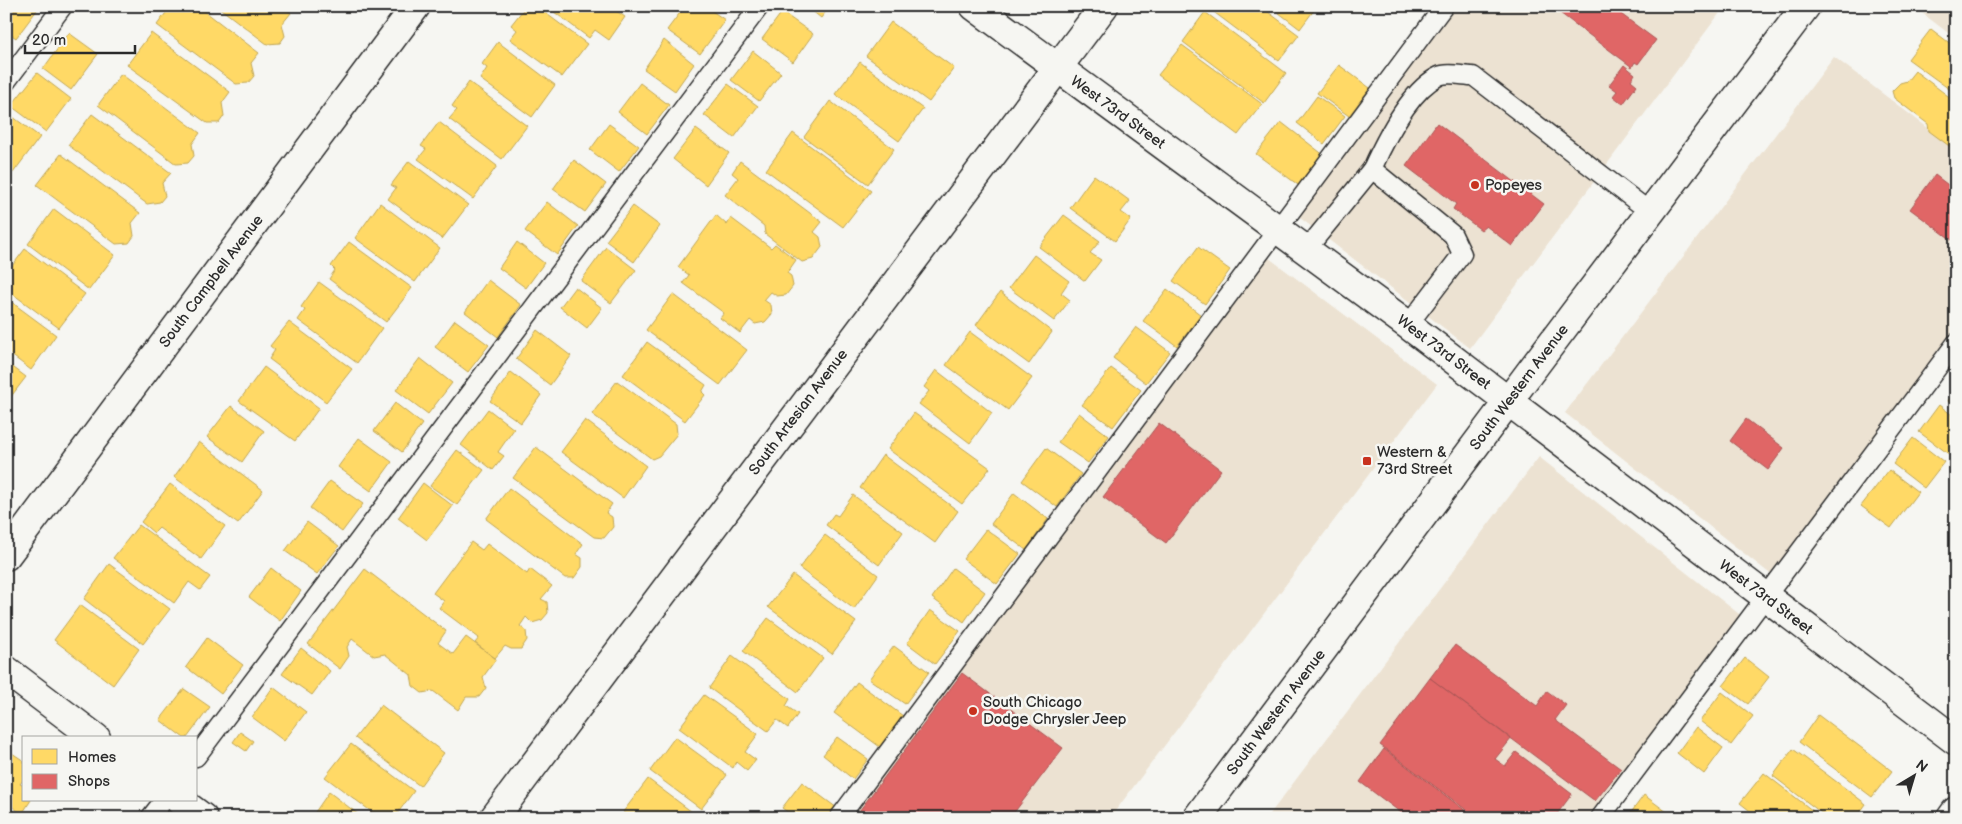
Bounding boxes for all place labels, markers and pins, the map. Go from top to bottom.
place label: Popeyes [1485,176,1543,195]
marker: Popeyes [1469,179,1481,191]
place label: Western & 73rd Street [1377,443,1453,479]
marker: Western & 73rd Street [1361,455,1373,467]
place label: South Chicago Dodge Chrysler Jeep [983,693,1127,729]
marker: South Chicago Dodge Chrysler Jeep [967,705,979,717]

